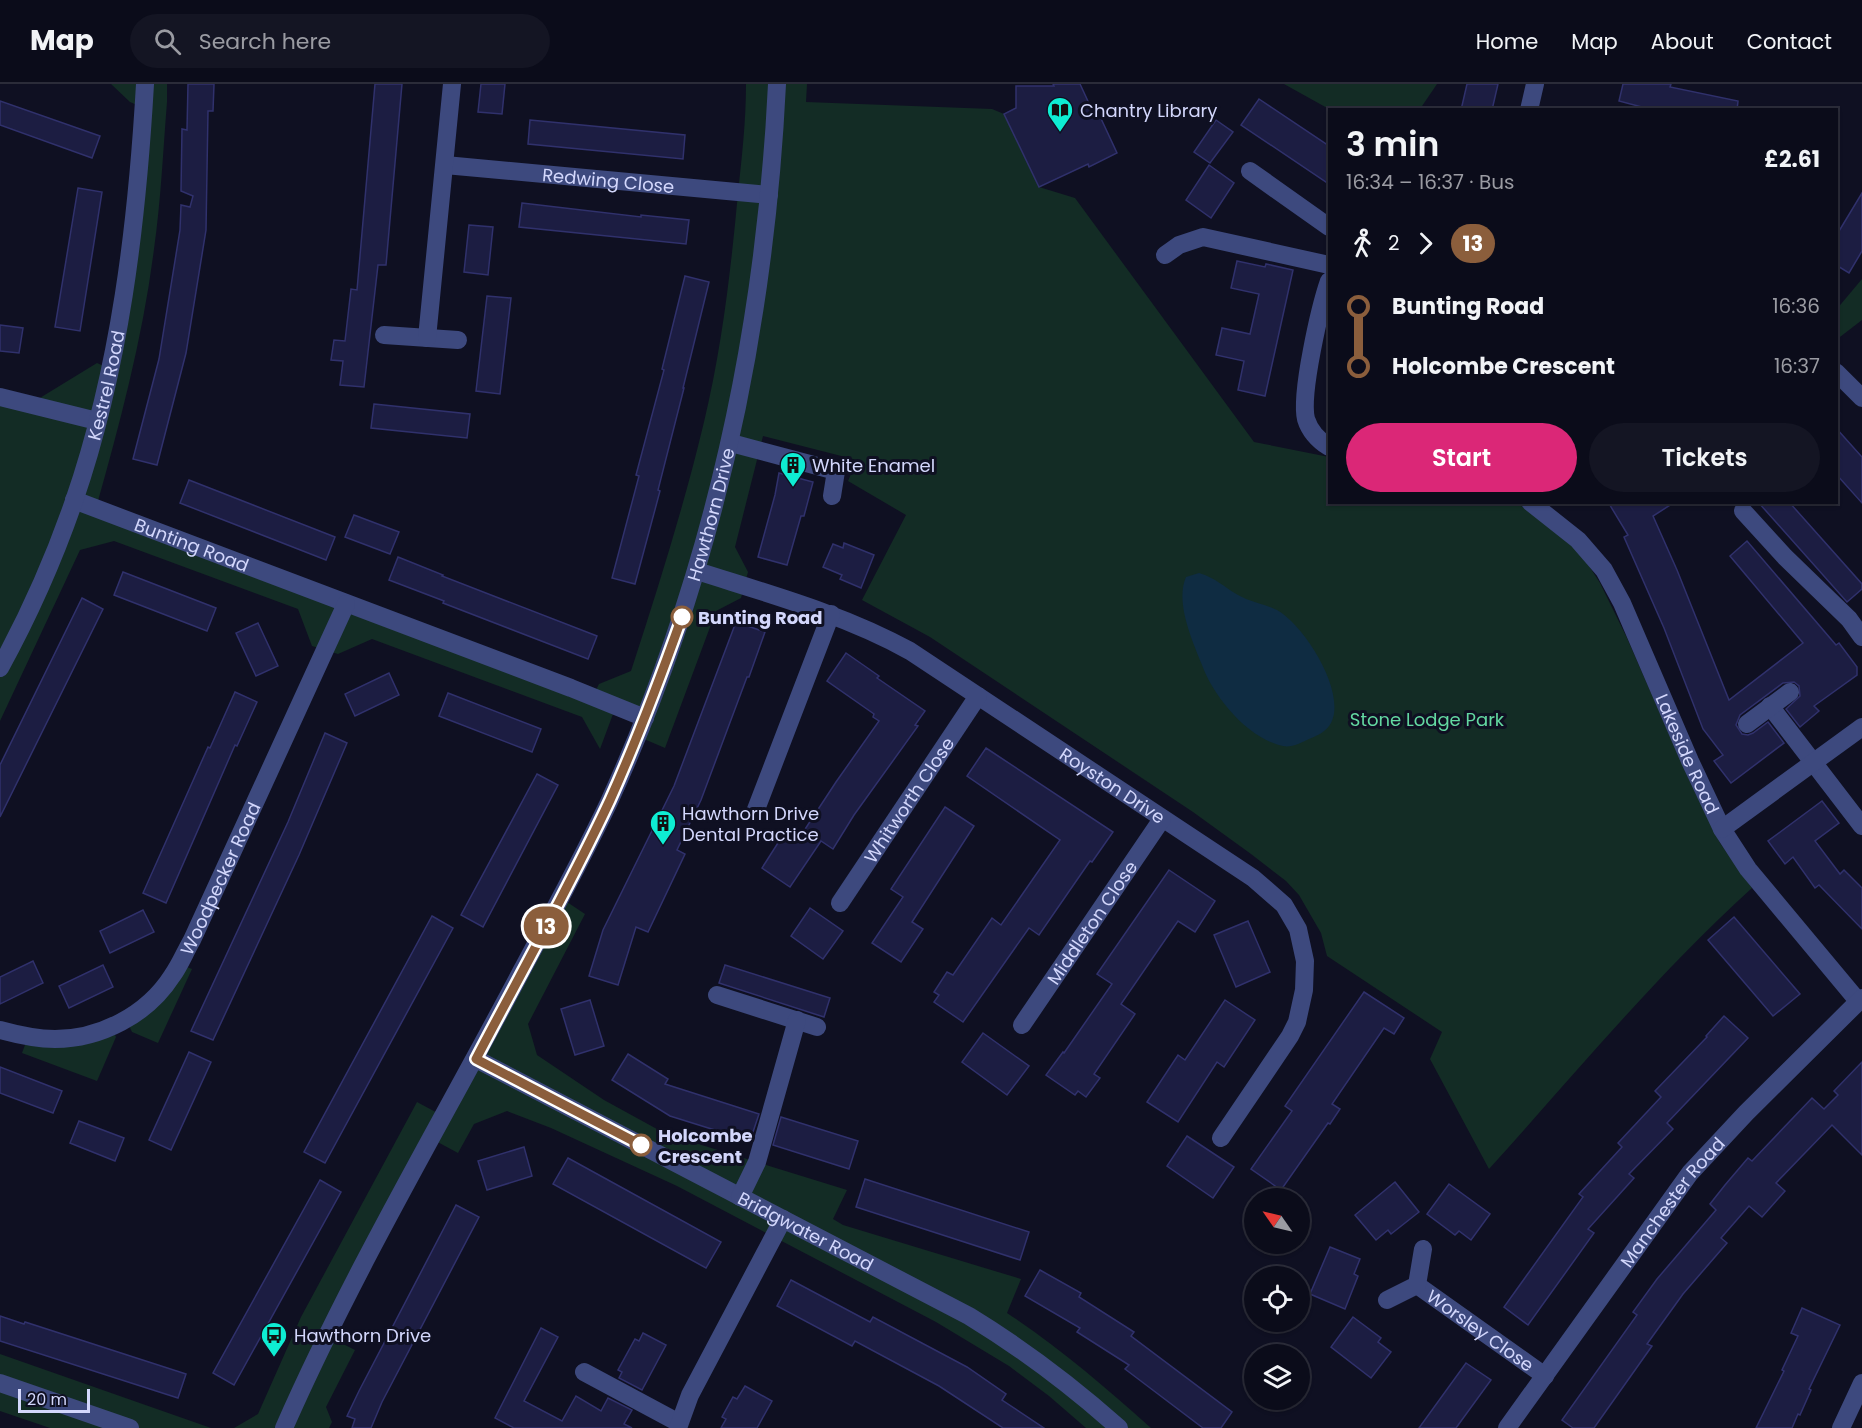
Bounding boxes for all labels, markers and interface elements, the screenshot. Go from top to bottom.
search box [130,14,550,68]
text: Map [30,21,94,60]
icon: search [151,25,184,58]
text: Search here [199,26,331,57]
text: Home [1476,27,1538,56]
text: Map [1571,27,1618,56]
text: About [1651,27,1714,56]
text: Contact [1747,27,1832,56]
library icon: Chantry Library [1045,95,1075,133]
place label: Chantry Library [1080,98,1217,123]
text: 3 min [1346,121,1439,168]
text: £2.61 [1764,144,1820,175]
street label: Redwing Close [541,162,675,199]
text: 16:34 – 16:37 · Bus [1346,168,1514,196]
icon: walk [1346,227,1379,260]
icon: forward [1409,227,1442,260]
text: 2 [1388,229,1400,257]
text: 13 [1463,229,1483,258]
text: Bunting Road [1392,291,1544,322]
text: 16:36 [1772,292,1820,320]
street label: Kestrel Road [81,328,130,443]
text: Holcombe Crescent [1392,351,1615,382]
text: 16:37 [1774,352,1820,380]
button: Start [1346,423,1577,492]
button: Tickets [1589,423,1820,492]
street label: Hawthorn Drive [681,445,740,584]
building icon: White Enamel [778,450,808,488]
place label: White Enamel [812,453,935,478]
street label: Bunting Road [131,512,253,578]
place label: Bunting Road [698,605,823,630]
marker: Bunting Road [671,606,693,628]
street label: Lakeside Road [1650,690,1726,818]
park label: Stone Lodge Park [1350,707,1505,732]
street label: Whitworth Close [858,732,960,868]
street label: Royston Drive [1055,741,1170,829]
street label: Woodpecker Road [174,798,266,959]
place label: Hawthorn Drive Dental Practice [682,801,819,847]
building icon: Hawthorn Drive Dental Practice [648,808,678,846]
street label: Middleton Close [1041,856,1143,989]
line badge: 13 [519,906,573,946]
text: 13 [536,912,556,941]
place label: Holcombe Crescent [658,1123,753,1169]
street label: Manchester Road [1614,1131,1730,1272]
marker: Holcombe Crescent [630,1134,652,1156]
street label: Bridgwater Road [734,1185,878,1277]
north arrow [1244,1188,1310,1254]
map controls [1244,1188,1310,1410]
button: locate [1244,1266,1310,1332]
street label: Worsley Close [1422,1283,1539,1377]
bus stop icon: Hawthorn Drive [259,1320,289,1358]
place label: Hawthorn Drive [294,1323,431,1348]
button: layers [1244,1344,1310,1410]
scale bar [18,1386,90,1414]
text: 20 m [27,1388,67,1411]

